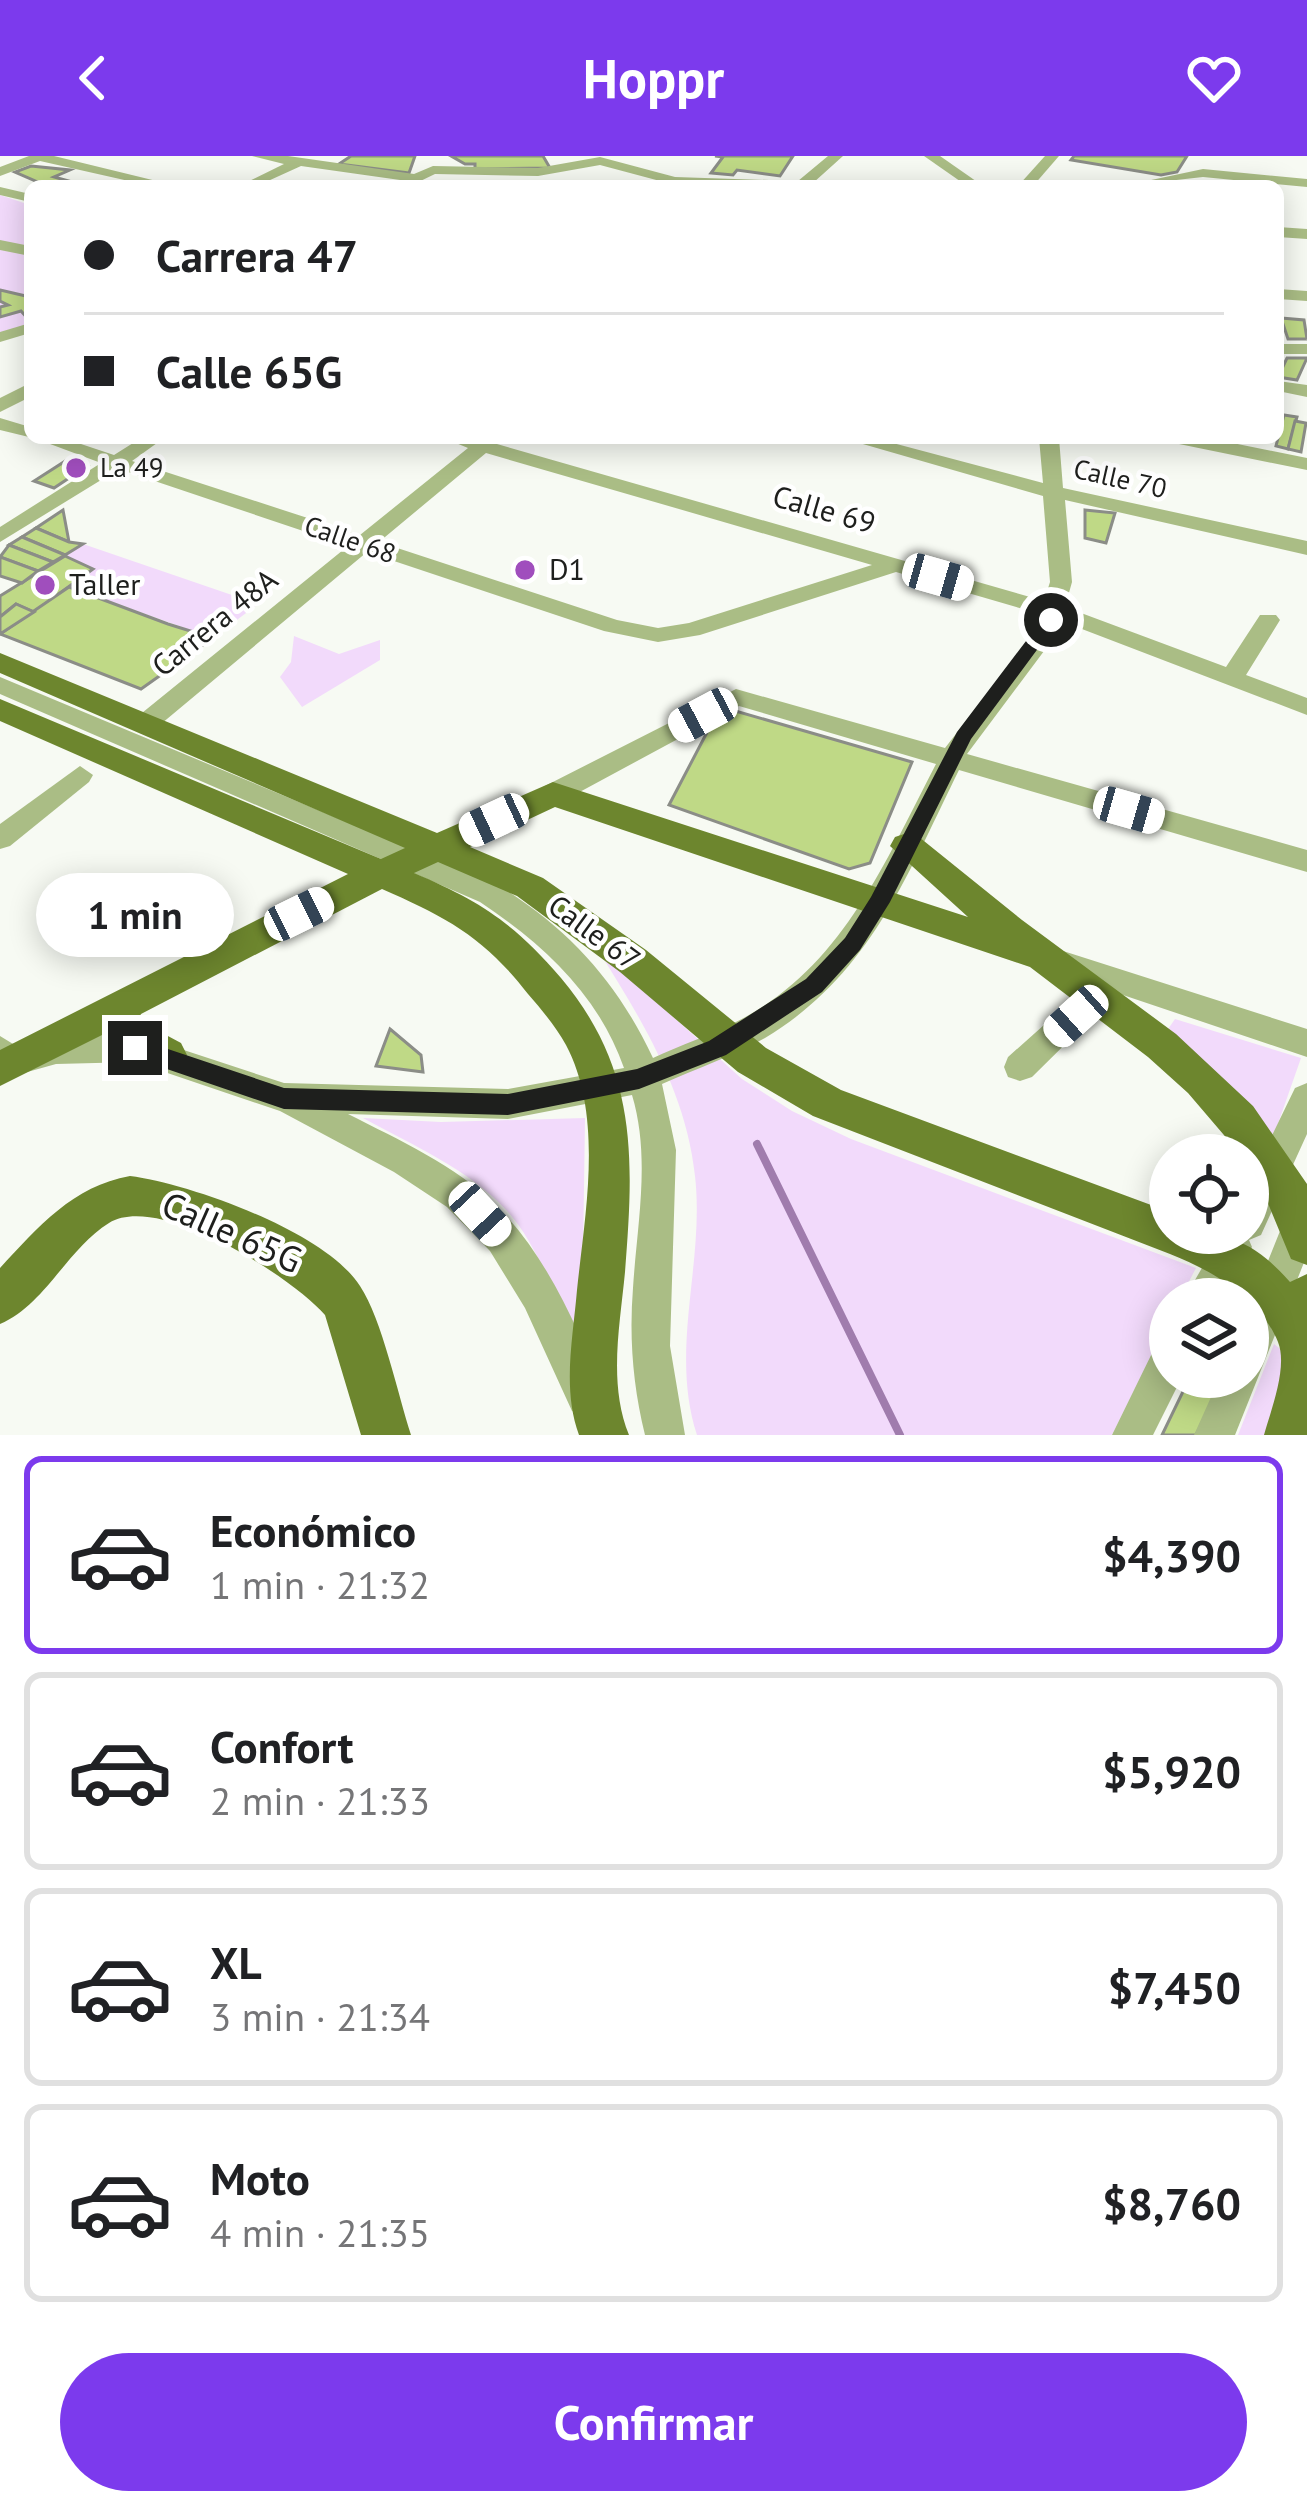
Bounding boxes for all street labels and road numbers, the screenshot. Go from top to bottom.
street label: Calle 70 [1070,451,1170,505]
street label: Calle 69 [769,475,880,542]
street label: Calle 68 [300,508,401,571]
street label: Carrera 48A [143,559,285,684]
street label: Calle 67 [541,885,649,978]
street label: Calle 65G [155,1180,309,1283]

